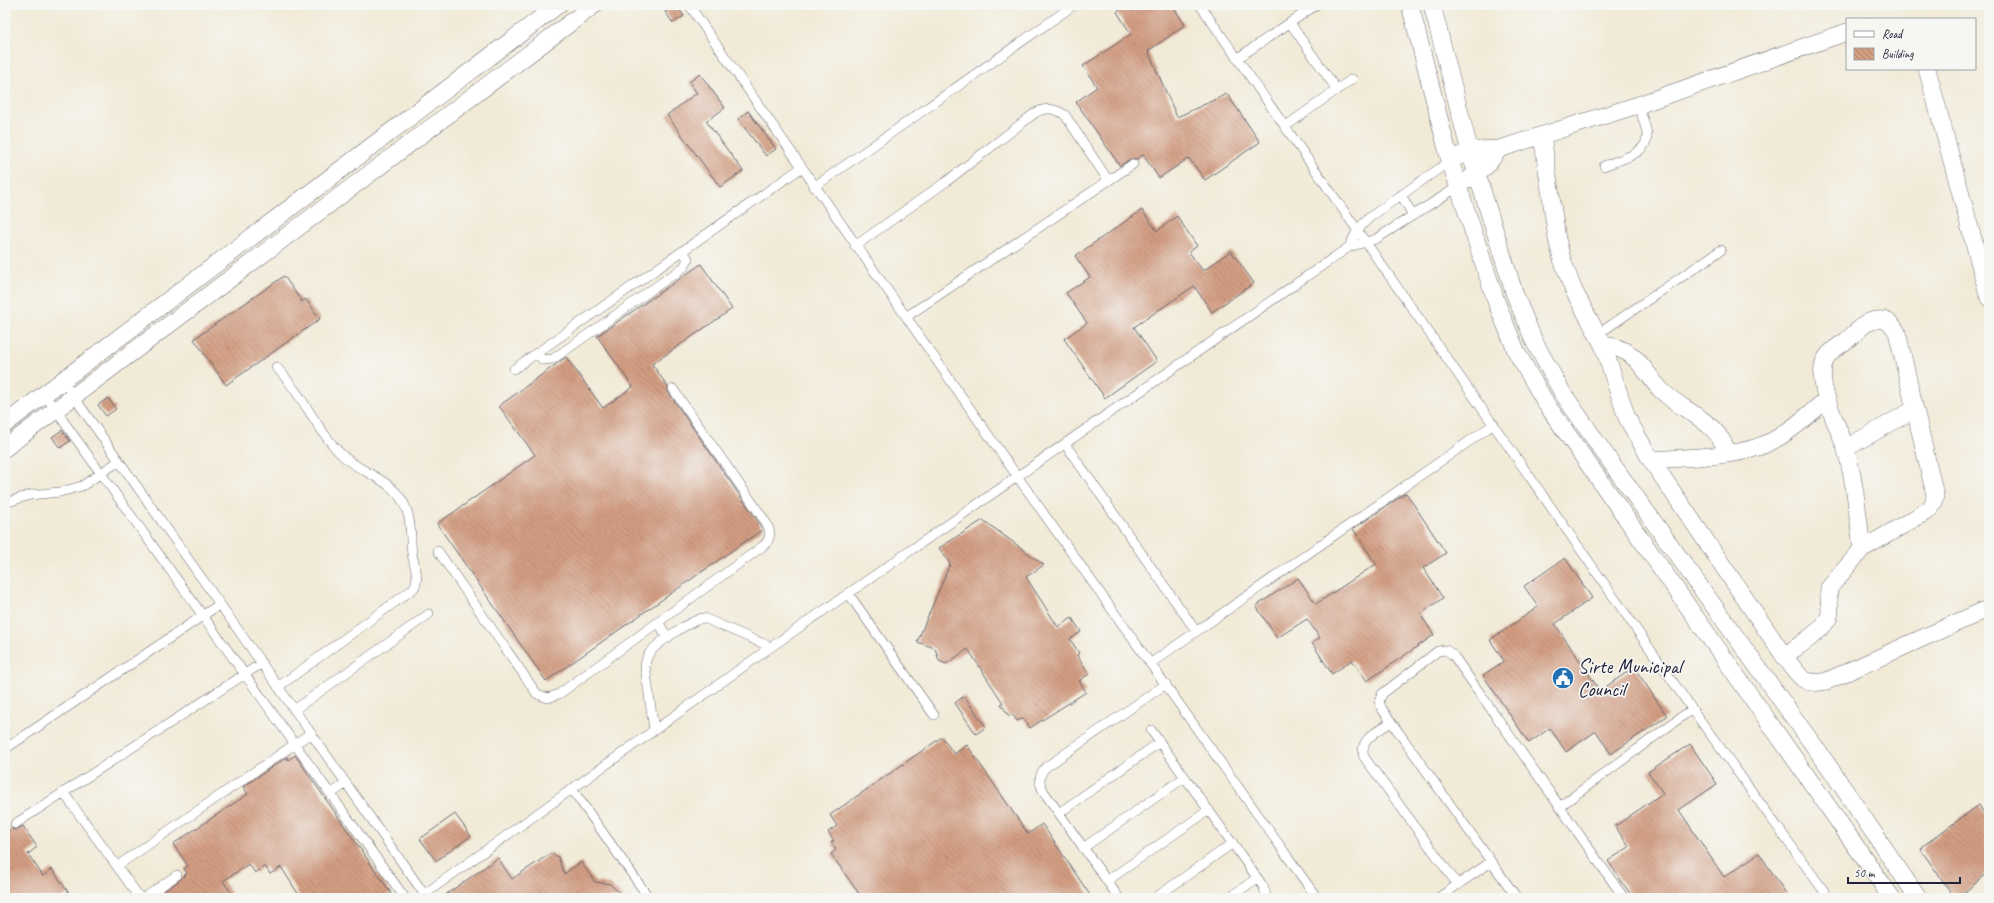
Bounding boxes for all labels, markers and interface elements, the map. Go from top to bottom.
legend [1846,18,1976,70]
text: Road [1882,26,1904,42]
text: Building [1882,46,1914,62]
place label: Sirte Municipal Council [1578,654,1685,702]
public building icon: Sirte Municipal Council [1550,665,1576,691]
scale bar [1848,859,1960,885]
text: 50 m [1854,865,1876,881]

